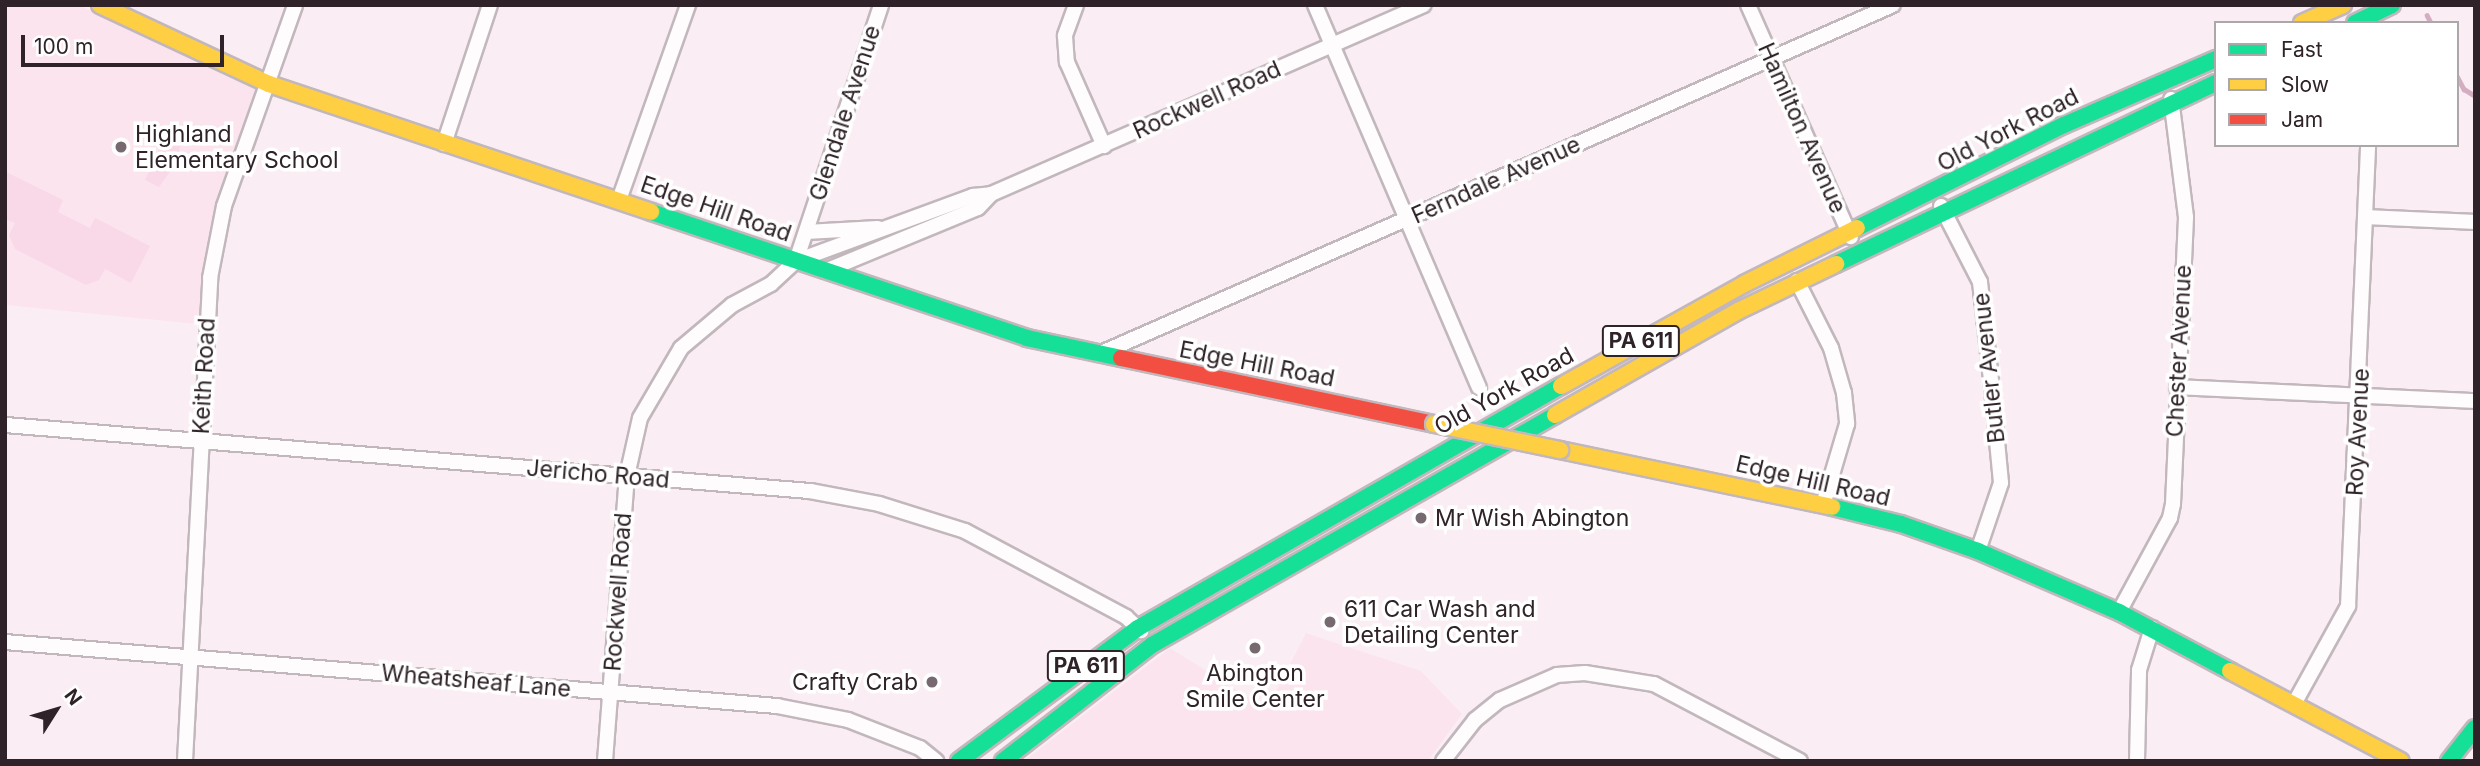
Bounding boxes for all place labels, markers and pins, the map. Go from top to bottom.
place label: Highland Elementary School [135,120,339,174]
marker: Highland Elementary School [113,139,129,155]
place label: Mr Wish Abington [1435,504,1629,532]
marker: Mr Wish Abington [1413,510,1429,526]
place label: 611 Car Wash and Detailing Center [1344,595,1535,649]
marker: 611 Car Wash and Detailing Center [1322,614,1338,630]
marker: Abington Smile Center [1247,640,1263,656]
place label: Abington Smile Center [1185,659,1325,713]
place label: Crafty Crab [792,668,918,696]
marker: Crafty Crab [924,674,940,690]

